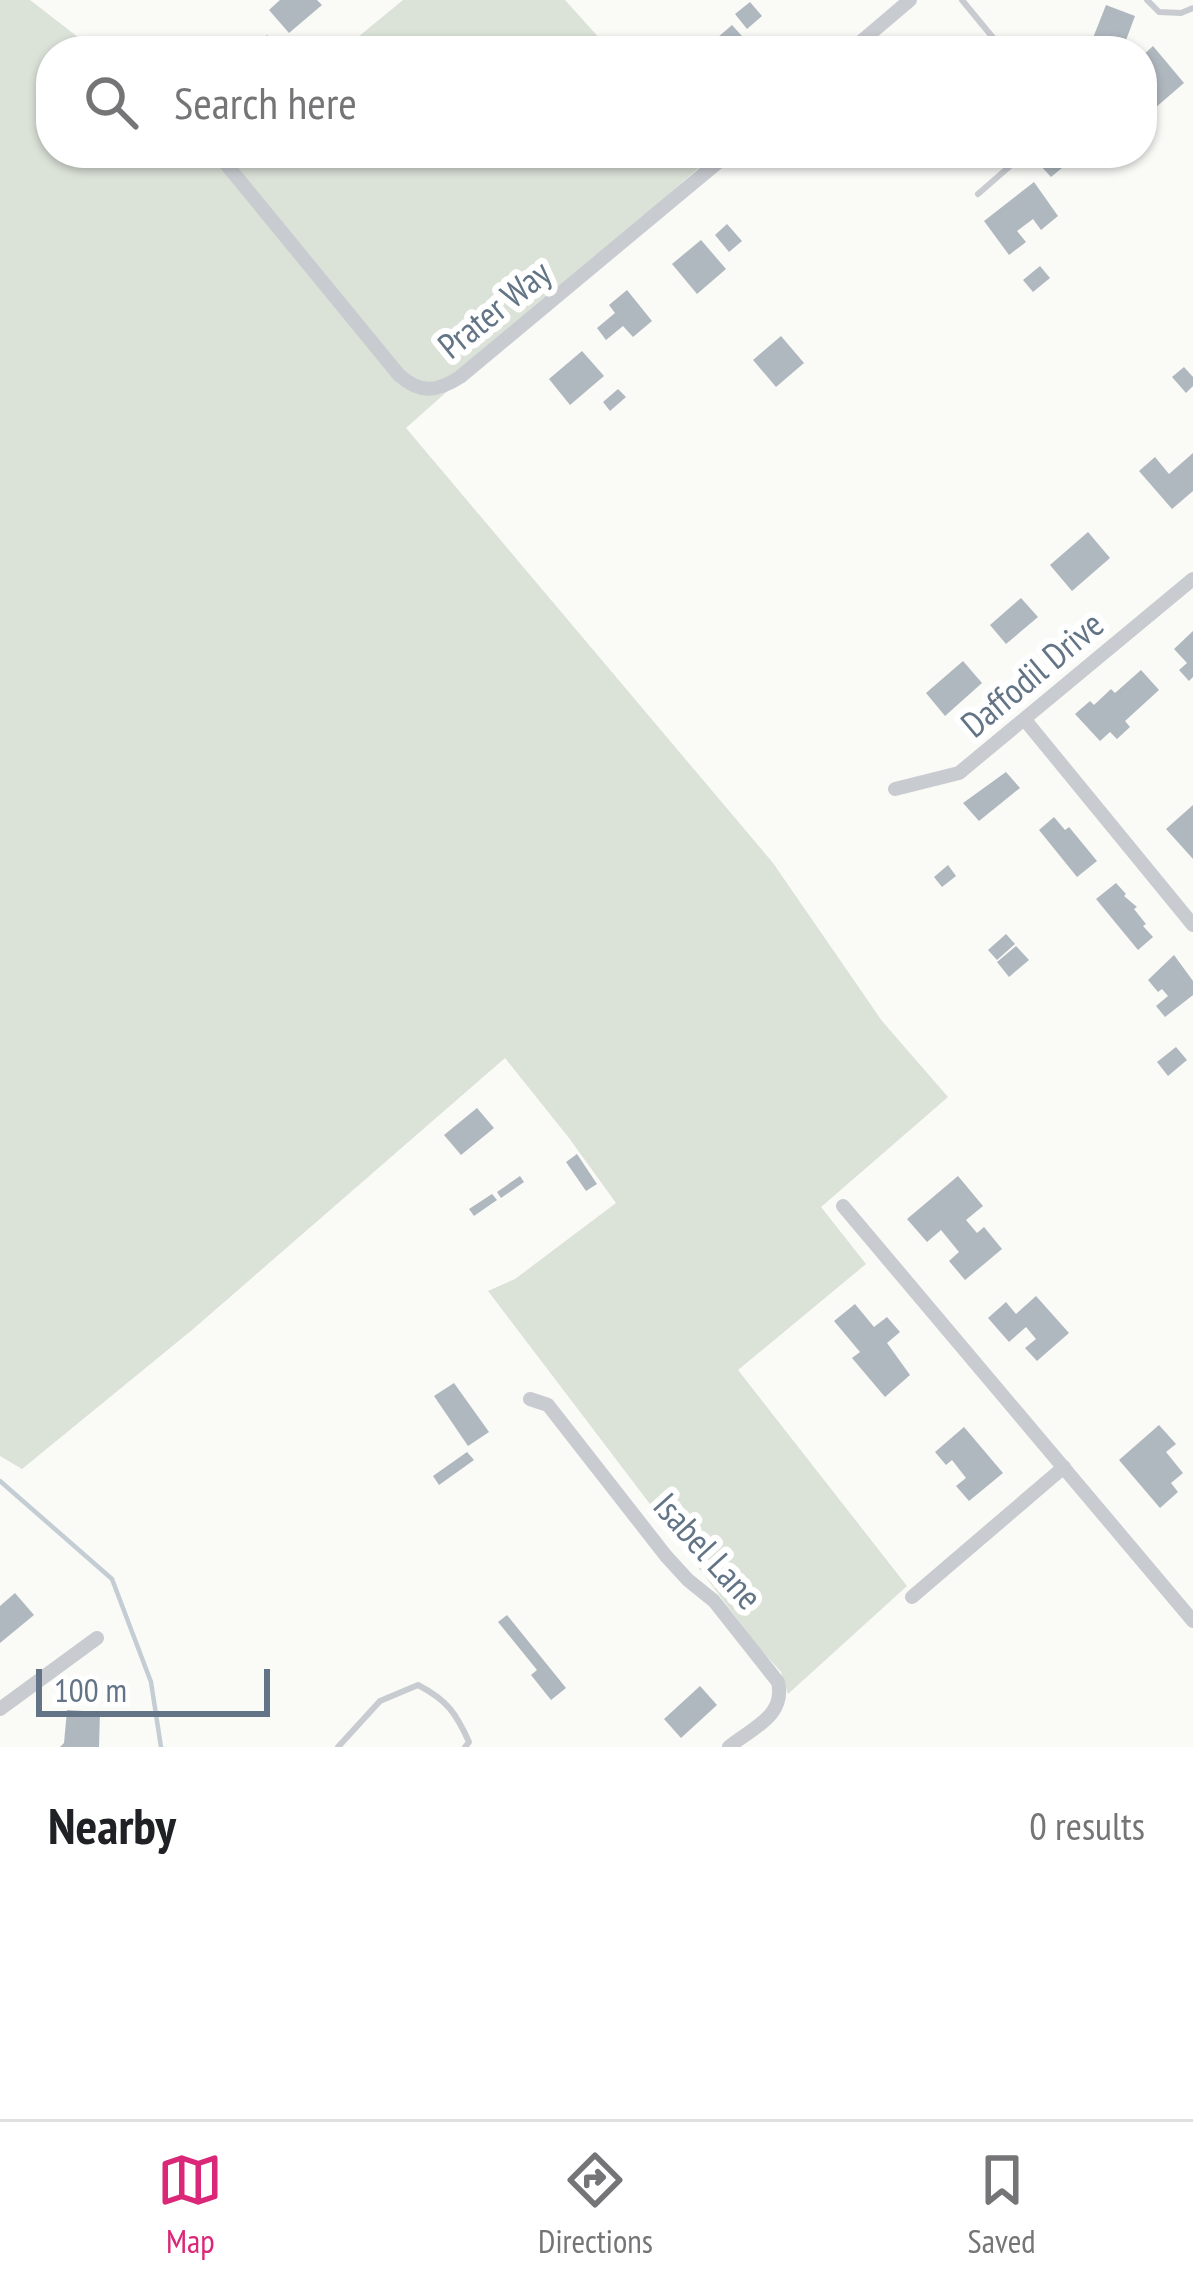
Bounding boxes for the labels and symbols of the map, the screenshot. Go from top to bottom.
street label: Prater Way [428,249,560,368]
street label: Daffodil Drive [951,600,1113,747]
street label: Isabel Lane [644,1483,773,1619]
scale bar [36,1663,270,1716]

